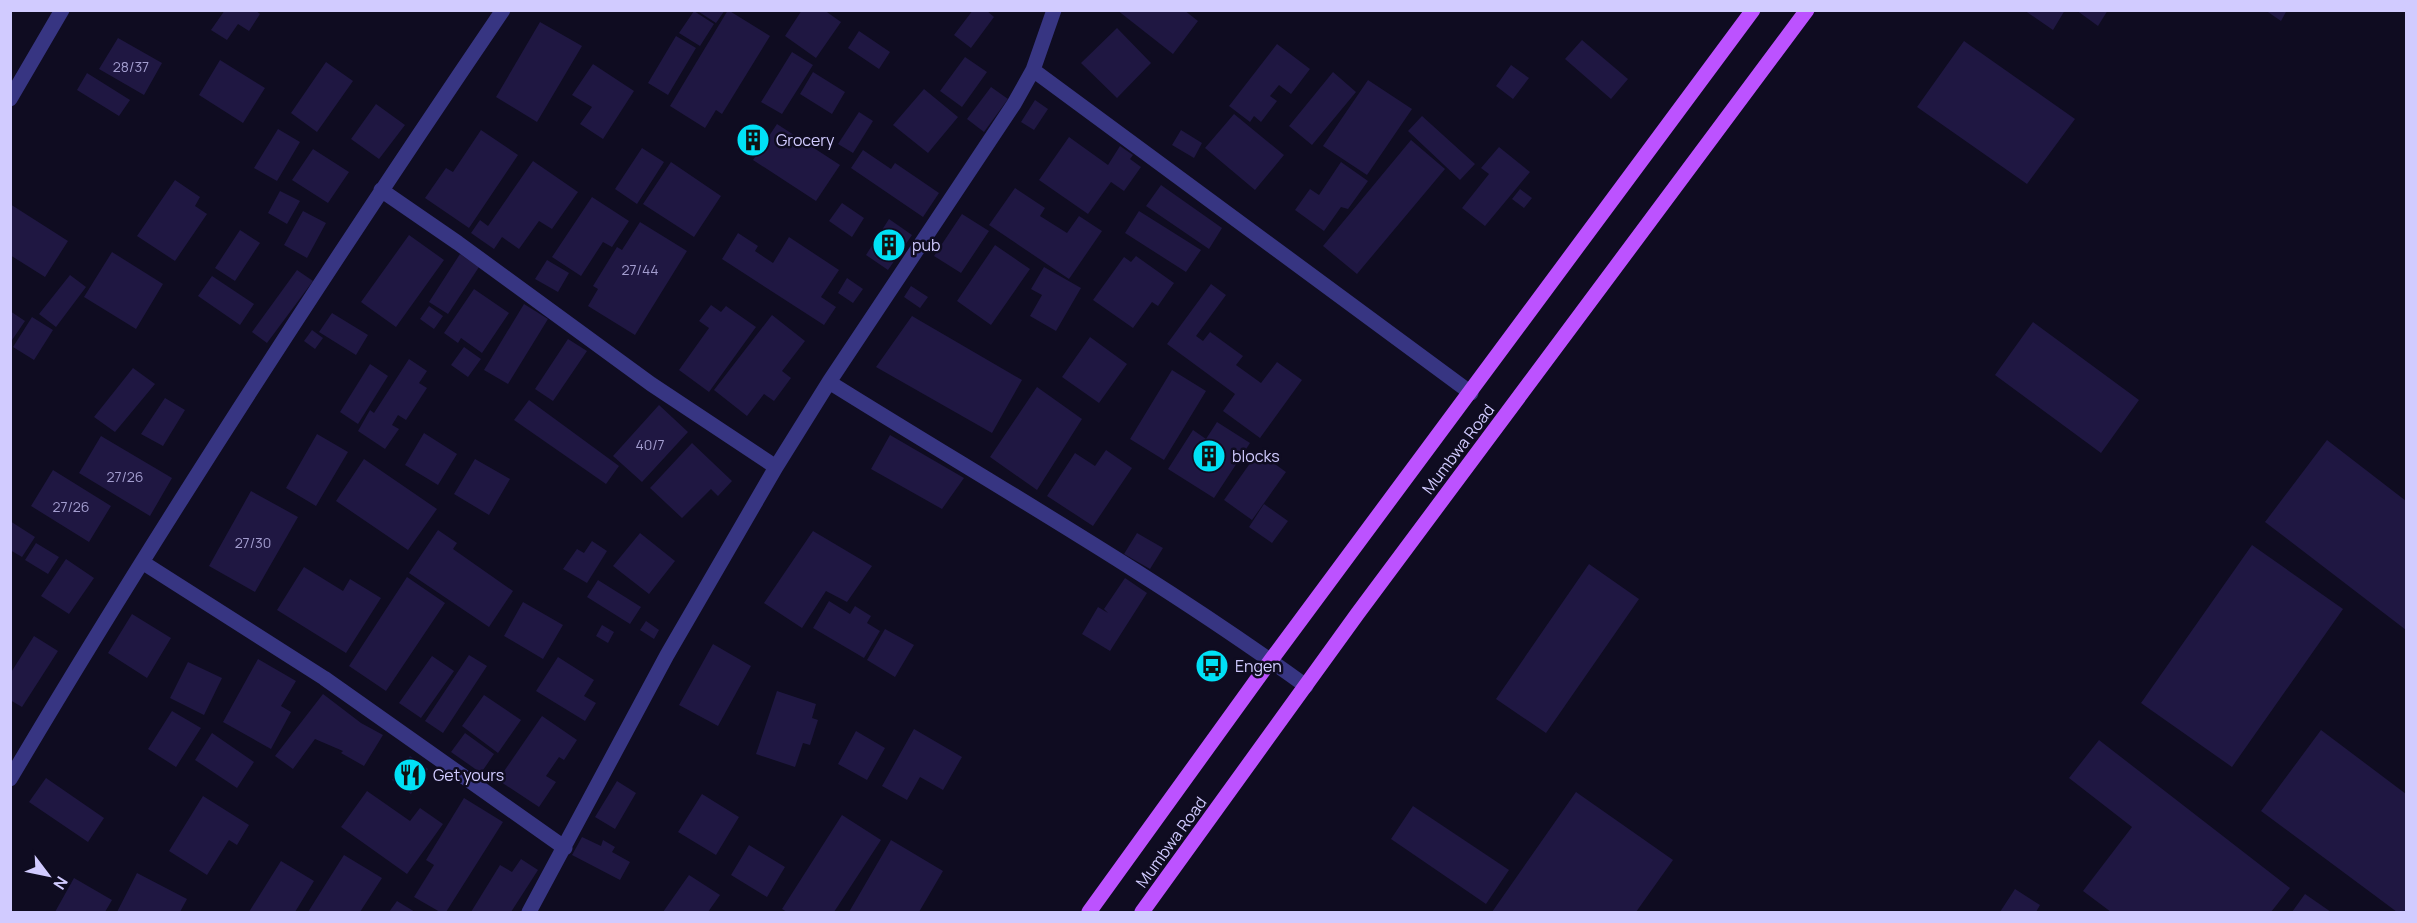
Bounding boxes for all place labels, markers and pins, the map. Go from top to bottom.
building icon: Grocery [735,122,771,158]
place label: Grocery [776,129,835,151]
building icon: pub [871,227,907,263]
place label: pub [912,234,940,256]
building icon: blocks [1191,438,1227,474]
place label: blocks [1232,445,1280,467]
bus stop icon: Engen [1194,648,1230,684]
place label: Engen [1235,655,1282,677]
restaurant icon: Get yours [392,757,428,793]
place label: Get yours [433,764,504,786]

